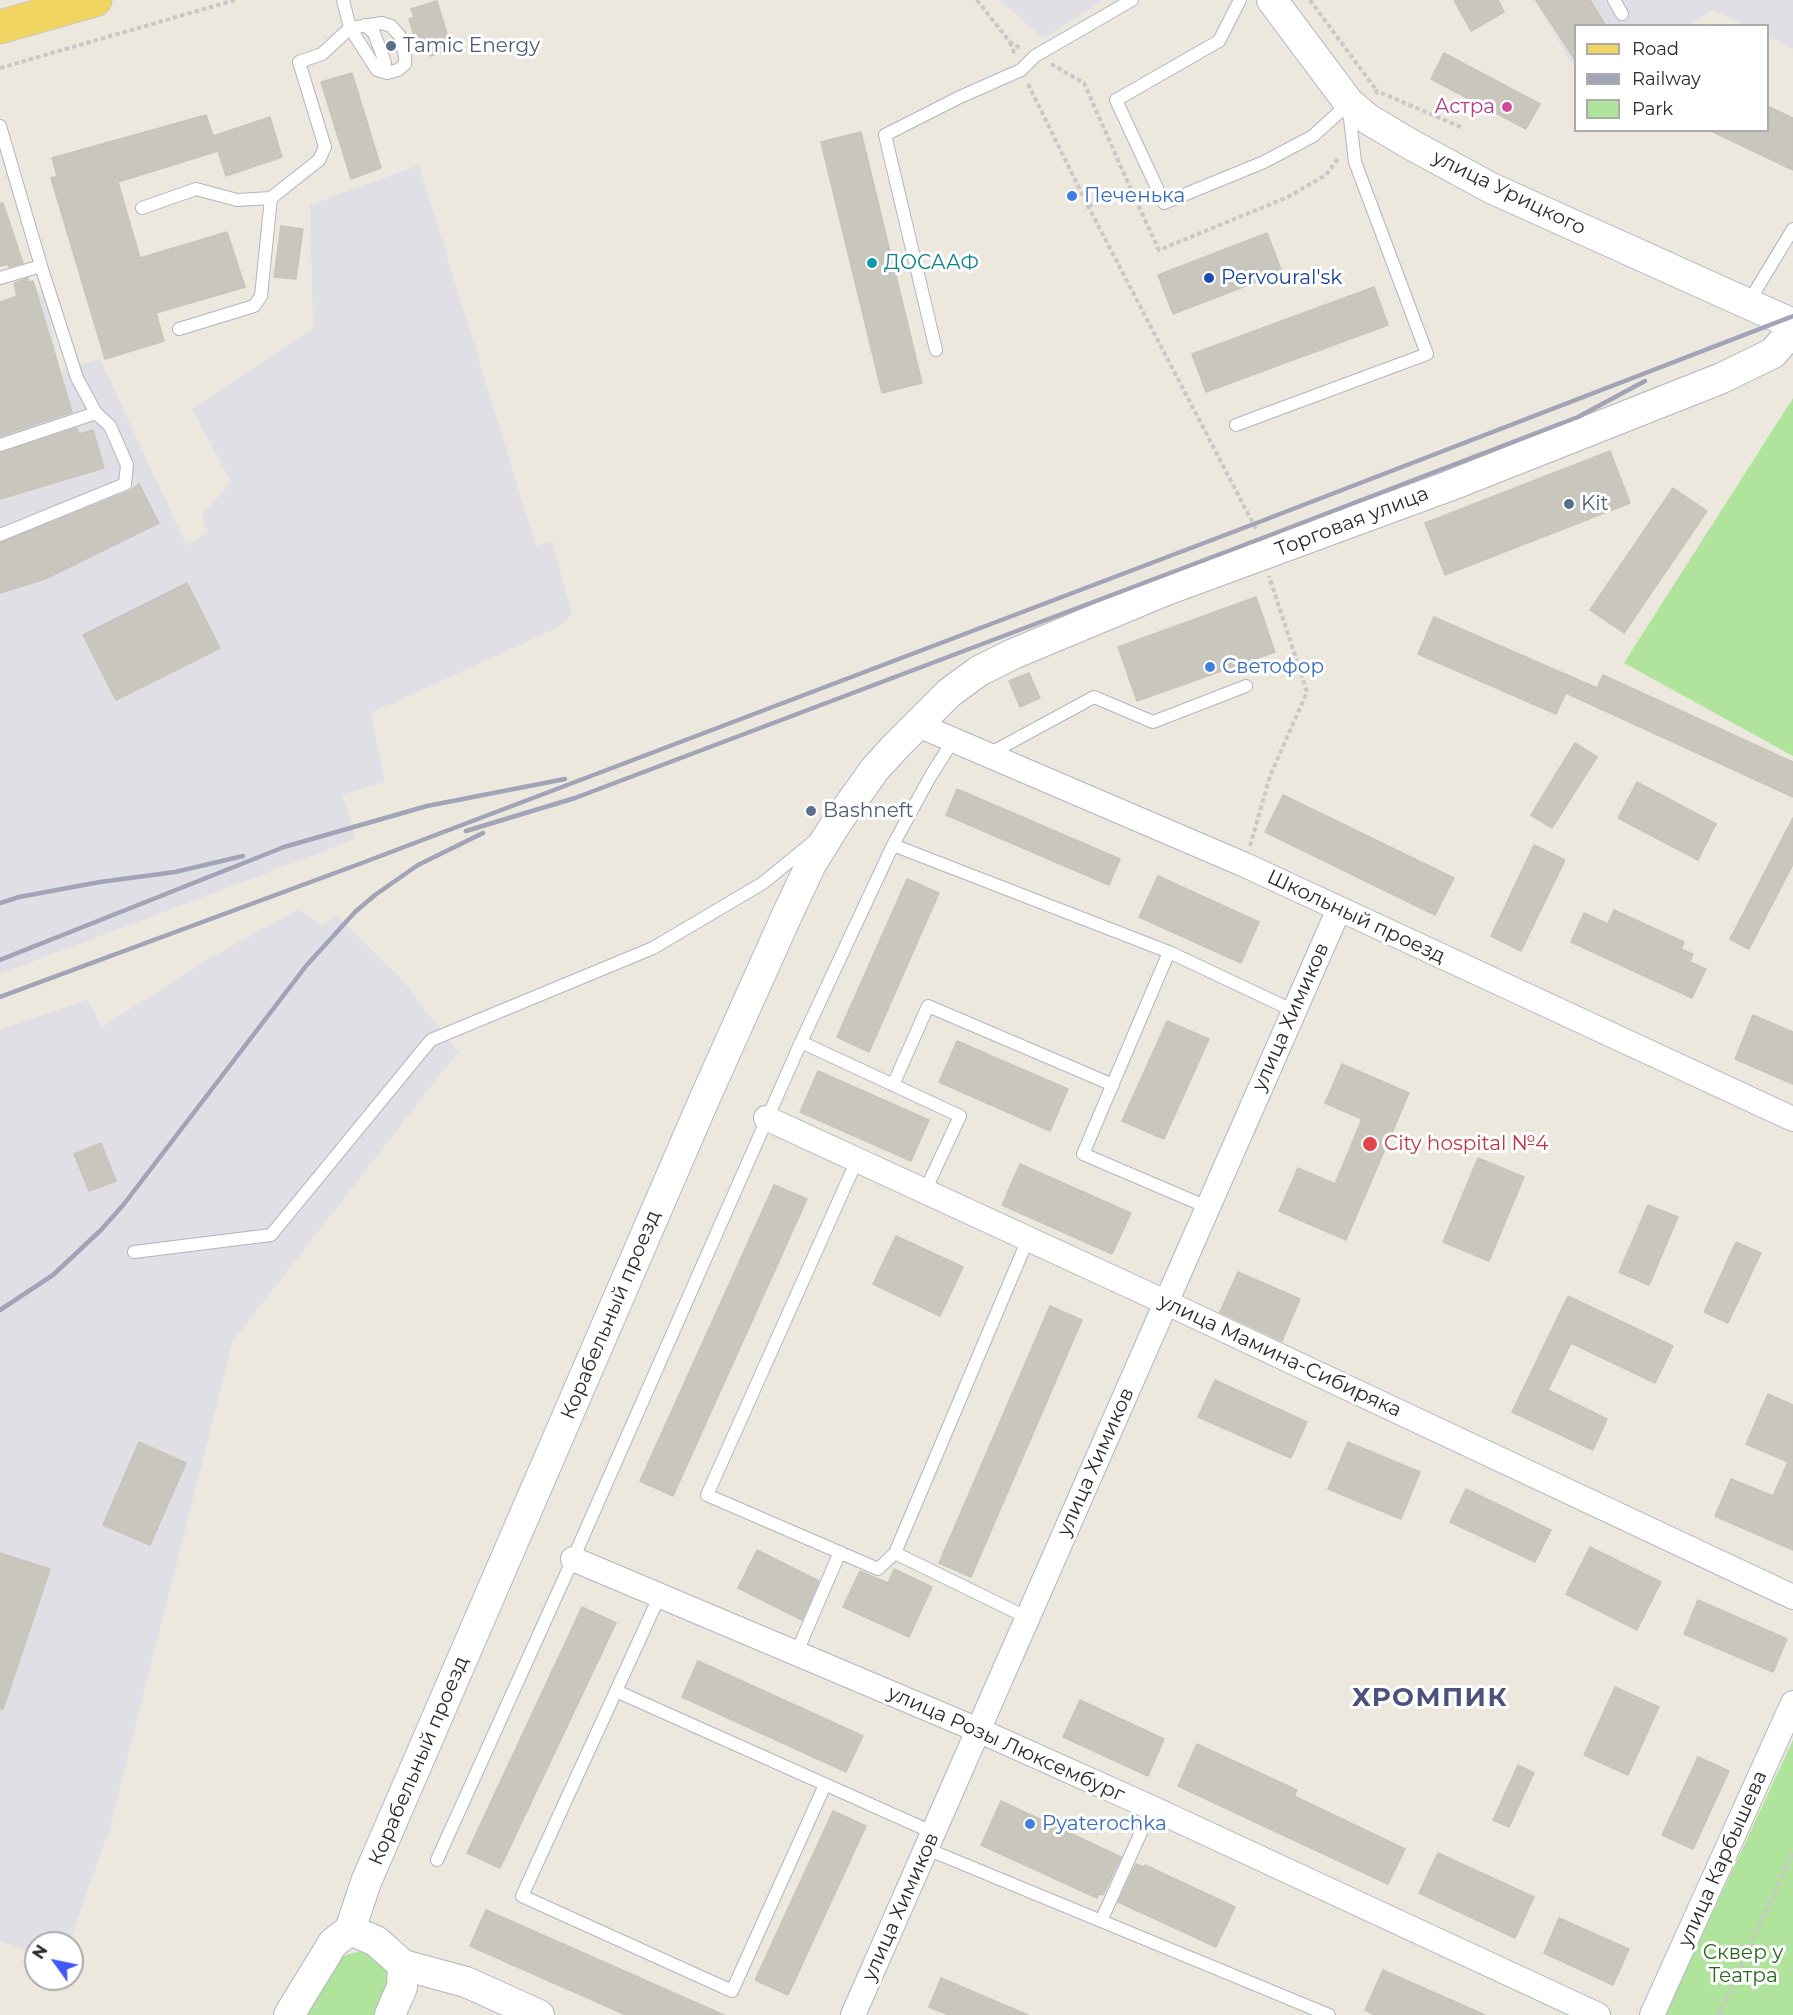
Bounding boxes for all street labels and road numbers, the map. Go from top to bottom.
street label: улица Урицкого [1428,146,1590,240]
street label: Торговая улица [1272,482,1432,562]
street label: Школьный проезд [1263,865,1449,969]
street label: улица Химиков [1248,939,1334,1095]
street label: Корабельный проезд [556,1207,666,1423]
street label: улица Мамина-Сибиряка [1155,1289,1405,1423]
street label: улица Химиков [1053,1384,1139,1540]
street label: Корабельный проезд [364,1653,474,1869]
street label: улица Розы Люксембург [884,1681,1128,1807]
street label: улица Карбышева [1673,1767,1773,1951]
street label: улица Химиков [858,1829,944,1985]

